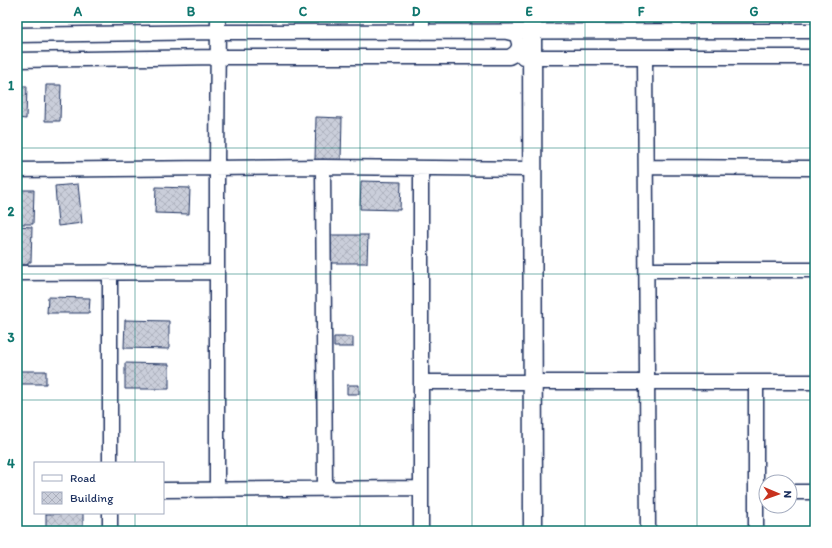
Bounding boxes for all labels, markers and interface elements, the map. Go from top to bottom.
text: A [73,4,83,19]
text: B [187,4,196,19]
text: C [299,4,308,19]
text: D [412,4,421,19]
text: E [525,4,533,19]
text: F [638,4,645,19]
text: G [750,4,759,19]
text: 1 [8,78,14,93]
text: 2 [8,204,15,219]
text: 3 [7,330,15,345]
text: 4 [7,456,15,471]
legend [34,462,164,514]
text: Road [70,471,96,485]
north arrow [758,474,798,514]
text: N [781,490,794,498]
text: Building [70,491,114,505]

